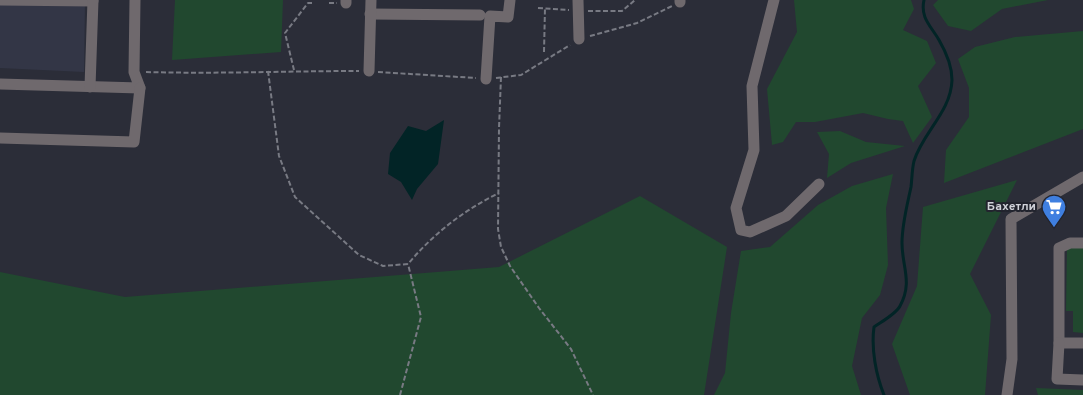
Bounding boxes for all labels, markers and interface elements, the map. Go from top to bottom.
supermarket icon: Бахетли [1041,194,1067,228]
place label: Бахетли [987,199,1036,215]

